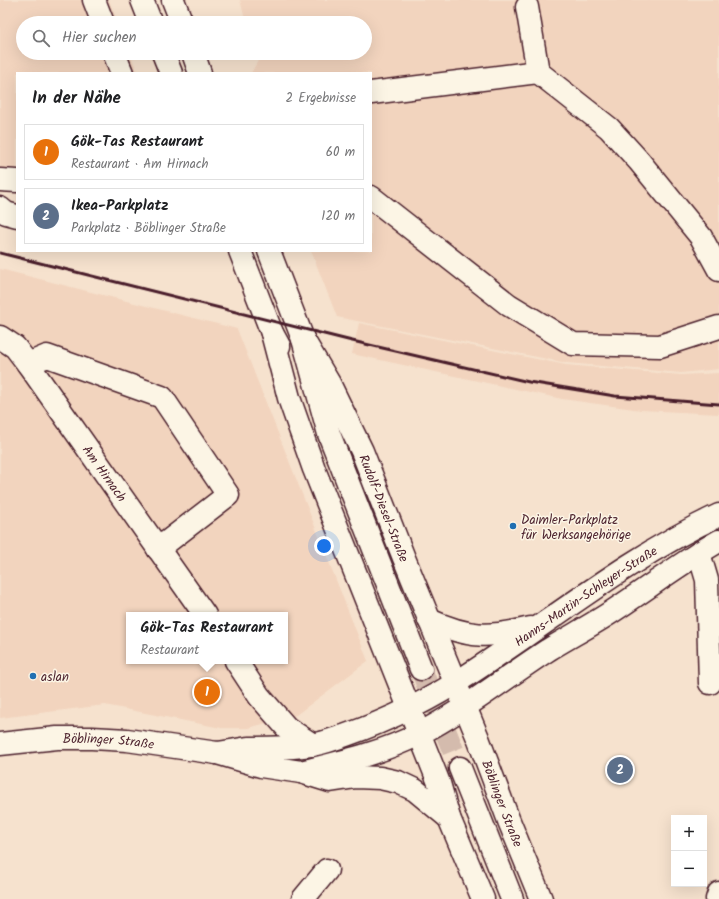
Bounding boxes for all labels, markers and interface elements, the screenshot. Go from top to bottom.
search box [16,16,372,60]
text: Hier suchen [62,26,136,50]
icon: search [30,27,52,49]
text: In der Nähe [32,85,121,112]
text: 2 Ergebnisse [286,88,356,109]
text: Gök-Tas Restaurant [71,130,204,154]
text: 1 [44,142,48,163]
text: 60 m [326,142,355,163]
text: Restaurant · Am Hirnach [71,154,209,175]
text: Ikea-Parkplatz [71,194,168,218]
text: 2 [42,206,50,227]
text: 120 m [321,206,355,227]
text: Parkplatz · Böblinger Straße [71,218,226,239]
street label: Am Hirnach [76,441,131,507]
street label: Rudolf-Diesel-Straße [352,452,414,566]
place label: Daimler-Parkplatz für Werksangehörige [521,510,631,546]
marker: Daimler-Parkplatz für Werksangehörige [508,521,518,531]
your location [314,536,334,556]
street label: Hanns-Martin-Schleyer-Straße [510,541,662,653]
popup [126,612,288,664]
text: Gök-Tas Restaurant [141,616,273,640]
text: Restaurant [141,640,199,661]
place label: aslan [41,667,69,688]
marker: aslan [28,671,38,681]
pin: 1 [194,677,220,707]
street label: Böblinger Straße [63,729,156,756]
pin: 2 [607,755,633,785]
street label: Böblinger Straße [475,757,528,851]
map controls [671,815,707,887]
button: + [671,815,707,851]
button: − [671,851,707,887]

